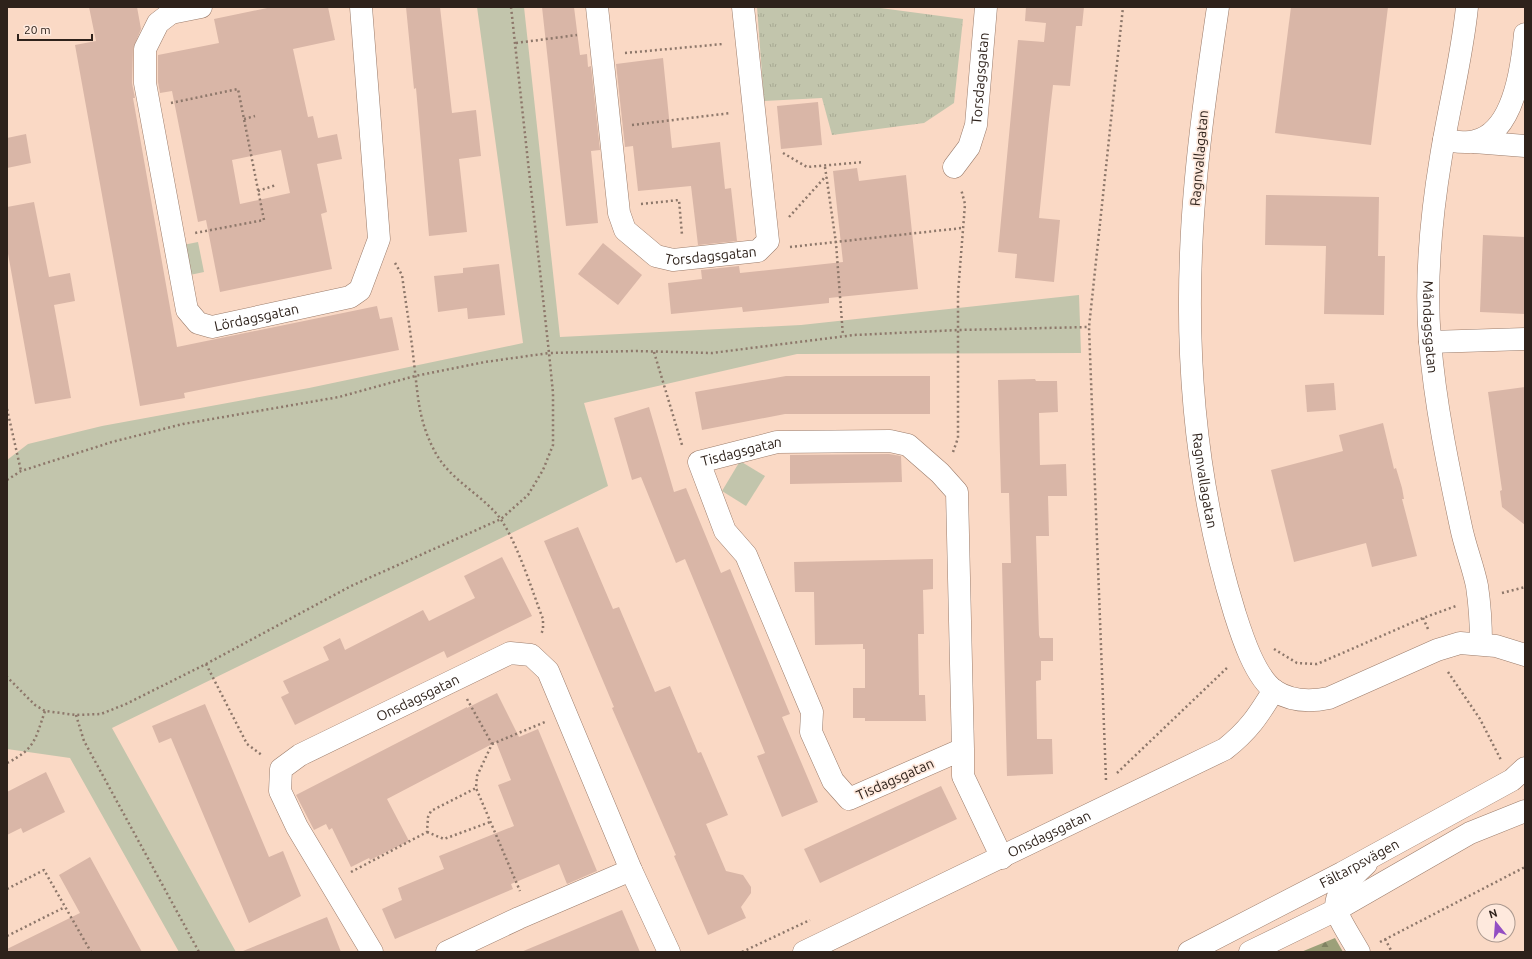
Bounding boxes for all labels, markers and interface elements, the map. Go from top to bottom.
scale bar [18,16,92,42]
text: 20 m [24,23,51,36]
street label: Torsdagsgatan [968,32,992,125]
street label: Ragnvallagatan [1187,109,1211,207]
street label: Torsdagsgatan [663,243,757,268]
street label: Måndagsgatan [1420,280,1441,374]
street label: Lördagsgatan [213,300,300,334]
street label: Ragnvallagatan [1189,432,1221,530]
street label: Tisdagsgatan [699,434,782,469]
street label: Onsdagsgatan [373,671,462,725]
street label: Tisdagsgatan [854,755,936,803]
street label: Onsdagsgatan [1005,807,1093,861]
street label: Fältarpsvägen [1317,835,1402,891]
north arrow [1476,903,1516,943]
text: N [1487,906,1499,920]

